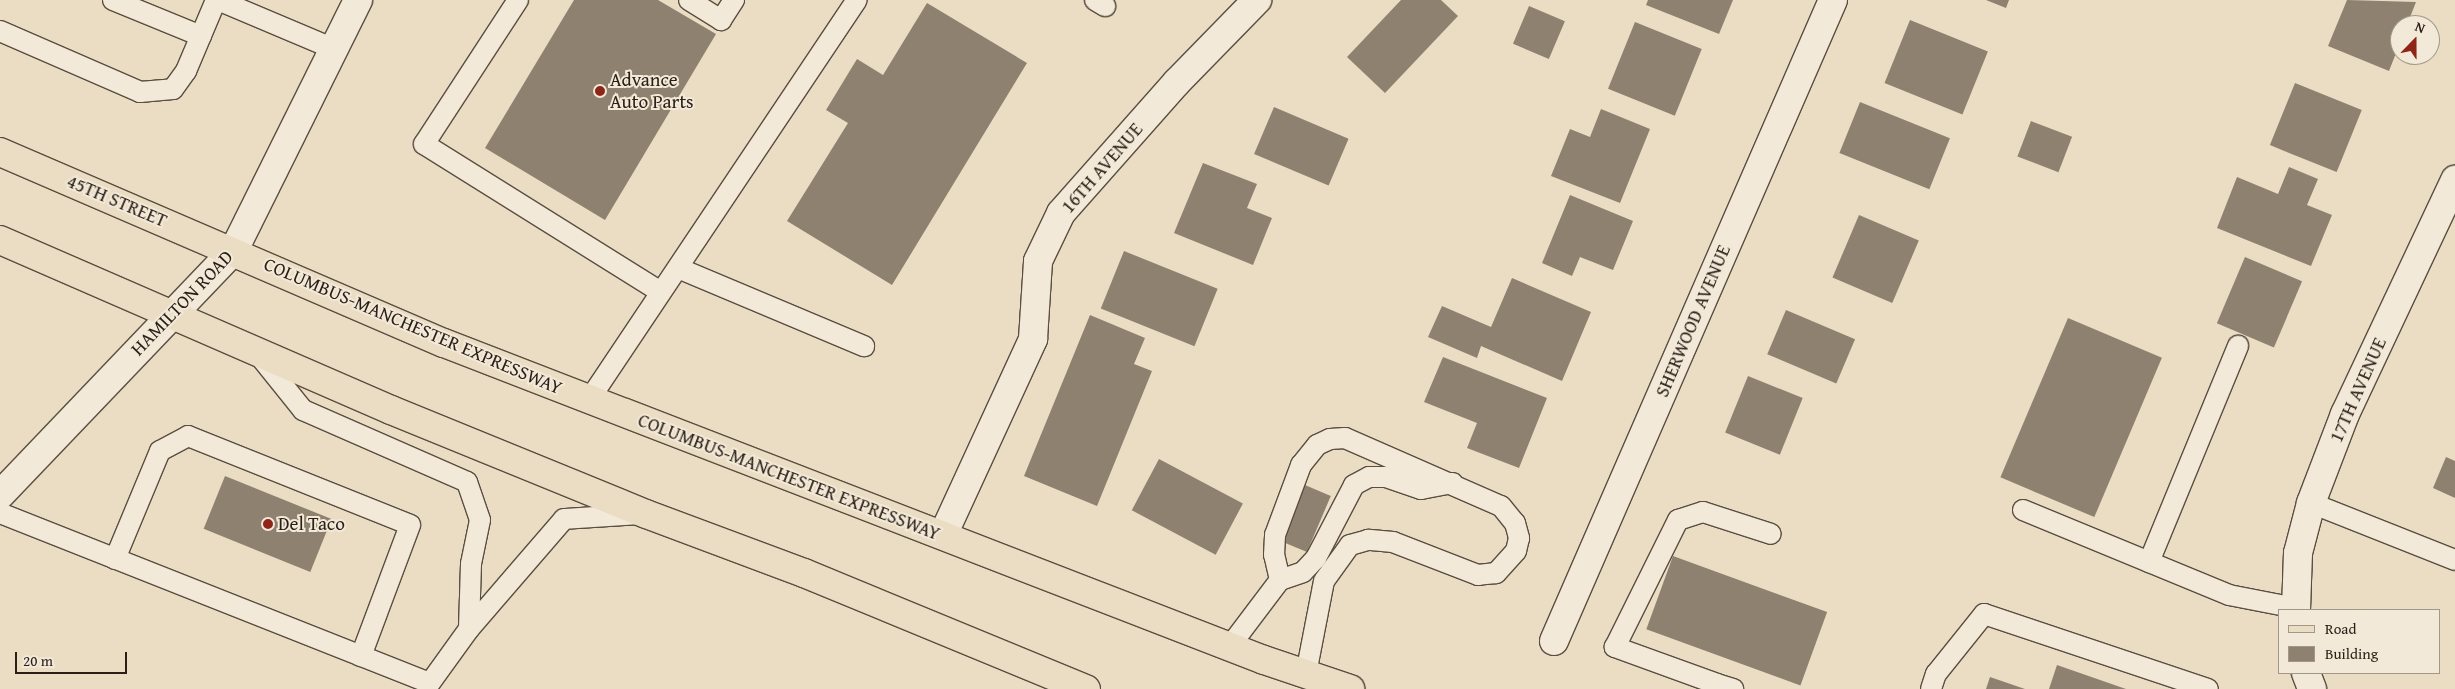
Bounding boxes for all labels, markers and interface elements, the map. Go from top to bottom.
north arrow [2390,15,2440,65]
text: N [2412,16,2428,38]
place label: Advance Auto Parts [610,69,694,113]
marker: Advance Auto Parts [594,85,606,97]
street label: 16TH AVENUE [1057,118,1147,218]
street label: 45TH STREET [64,170,170,232]
street label: SHERWOOD AVENUE [1651,241,1735,401]
street label: HAMILTON ROAD [126,246,238,360]
street label: COLUMBUS-MANCHESTER EXPRESSWAY [260,253,566,399]
street label: 17TH AVENUE [2325,334,2391,446]
street label: COLUMBUS-MANCHESTER EXPRESSWAY [635,409,943,545]
place label: Del Taco [278,513,345,535]
marker: Del Taco [262,518,274,530]
legend [2278,609,2440,674]
text: Road [2325,618,2356,639]
scale bar [18,642,130,674]
text: Building [2325,643,2378,664]
text: 20 m [23,650,53,671]

